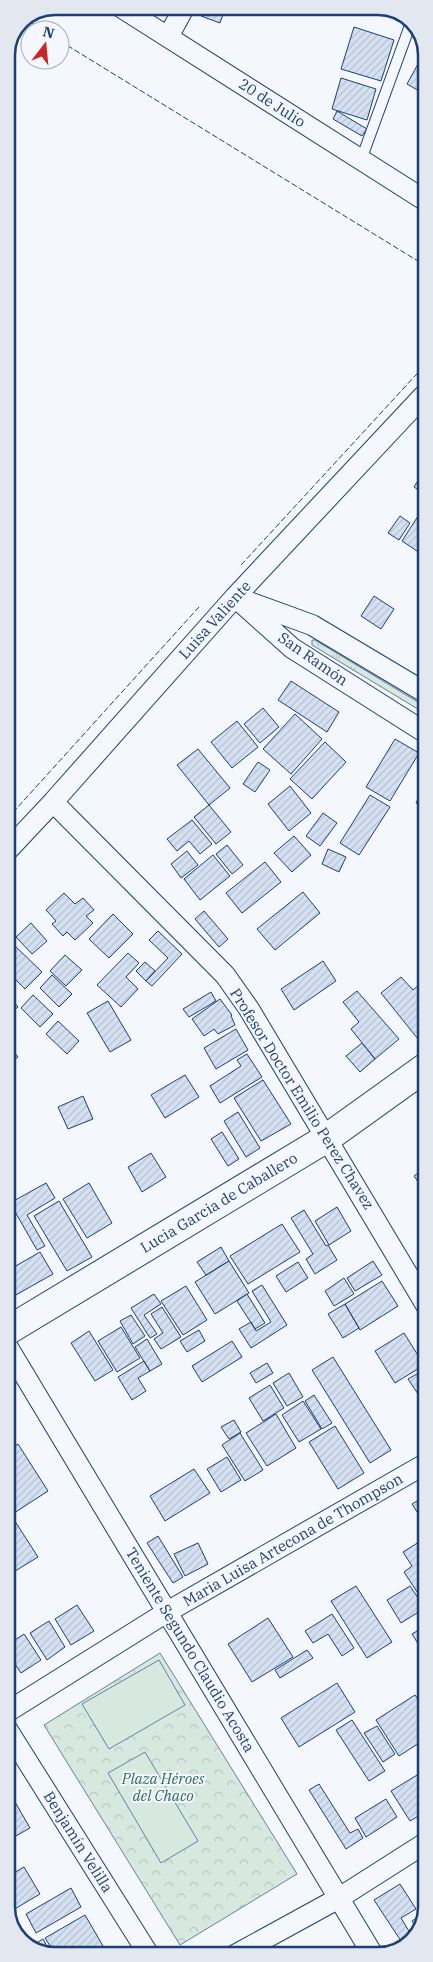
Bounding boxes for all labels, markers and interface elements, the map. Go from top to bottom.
north arrow [20,20,70,70]
text: N [41,22,56,43]
street label: 20 de Julio [235,74,309,131]
street label: Luisa Valiente [174,576,255,663]
street label: San Ramón [275,628,352,690]
street label: Profesor Doctor Emilio Perez Chavez [226,985,379,1213]
street label: Lucia Garcia de Caballero [137,1148,301,1257]
street label: Maria Luisa Artecona de Thompson [179,1468,406,1611]
street label: Teniente Segundo Claudio Acosta [122,1544,259,1755]
park label: Plaza Héroes del Chaco [121,1769,205,1805]
street label: Benjamín Velilla [40,1787,117,1896]

